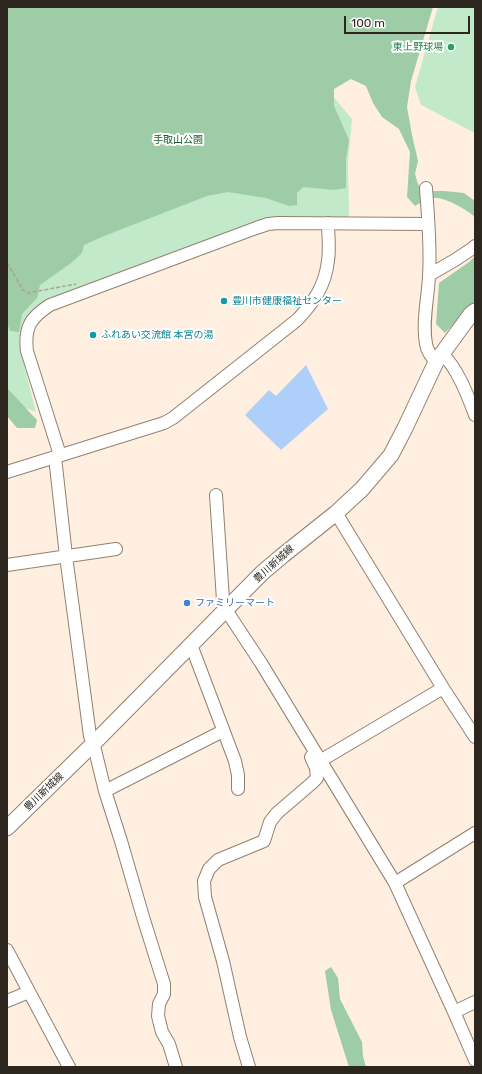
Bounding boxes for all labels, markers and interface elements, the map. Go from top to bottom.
scale bar [346,8,472,34]
text: 100 m [351,16,385,30]
place label: 東上野球場 [393,41,443,53]
marker: 東上野球場 [446,42,456,52]
park label: 手取山公園 [153,134,203,146]
place label: 豊川市健康福祉センター [232,295,342,307]
marker: 豊川市健康福祉センター [219,296,229,306]
place label: ふれあい交流館 本宮の湯 [101,329,213,341]
marker: ふれあい交流館 本宮の湯 [88,330,98,340]
street label: 豊川新城線 [251,543,297,585]
place label: ファミリーマート [195,597,275,609]
marker: ファミリーマート [182,598,192,608]
street label: 豊川新城線 [22,770,66,814]

